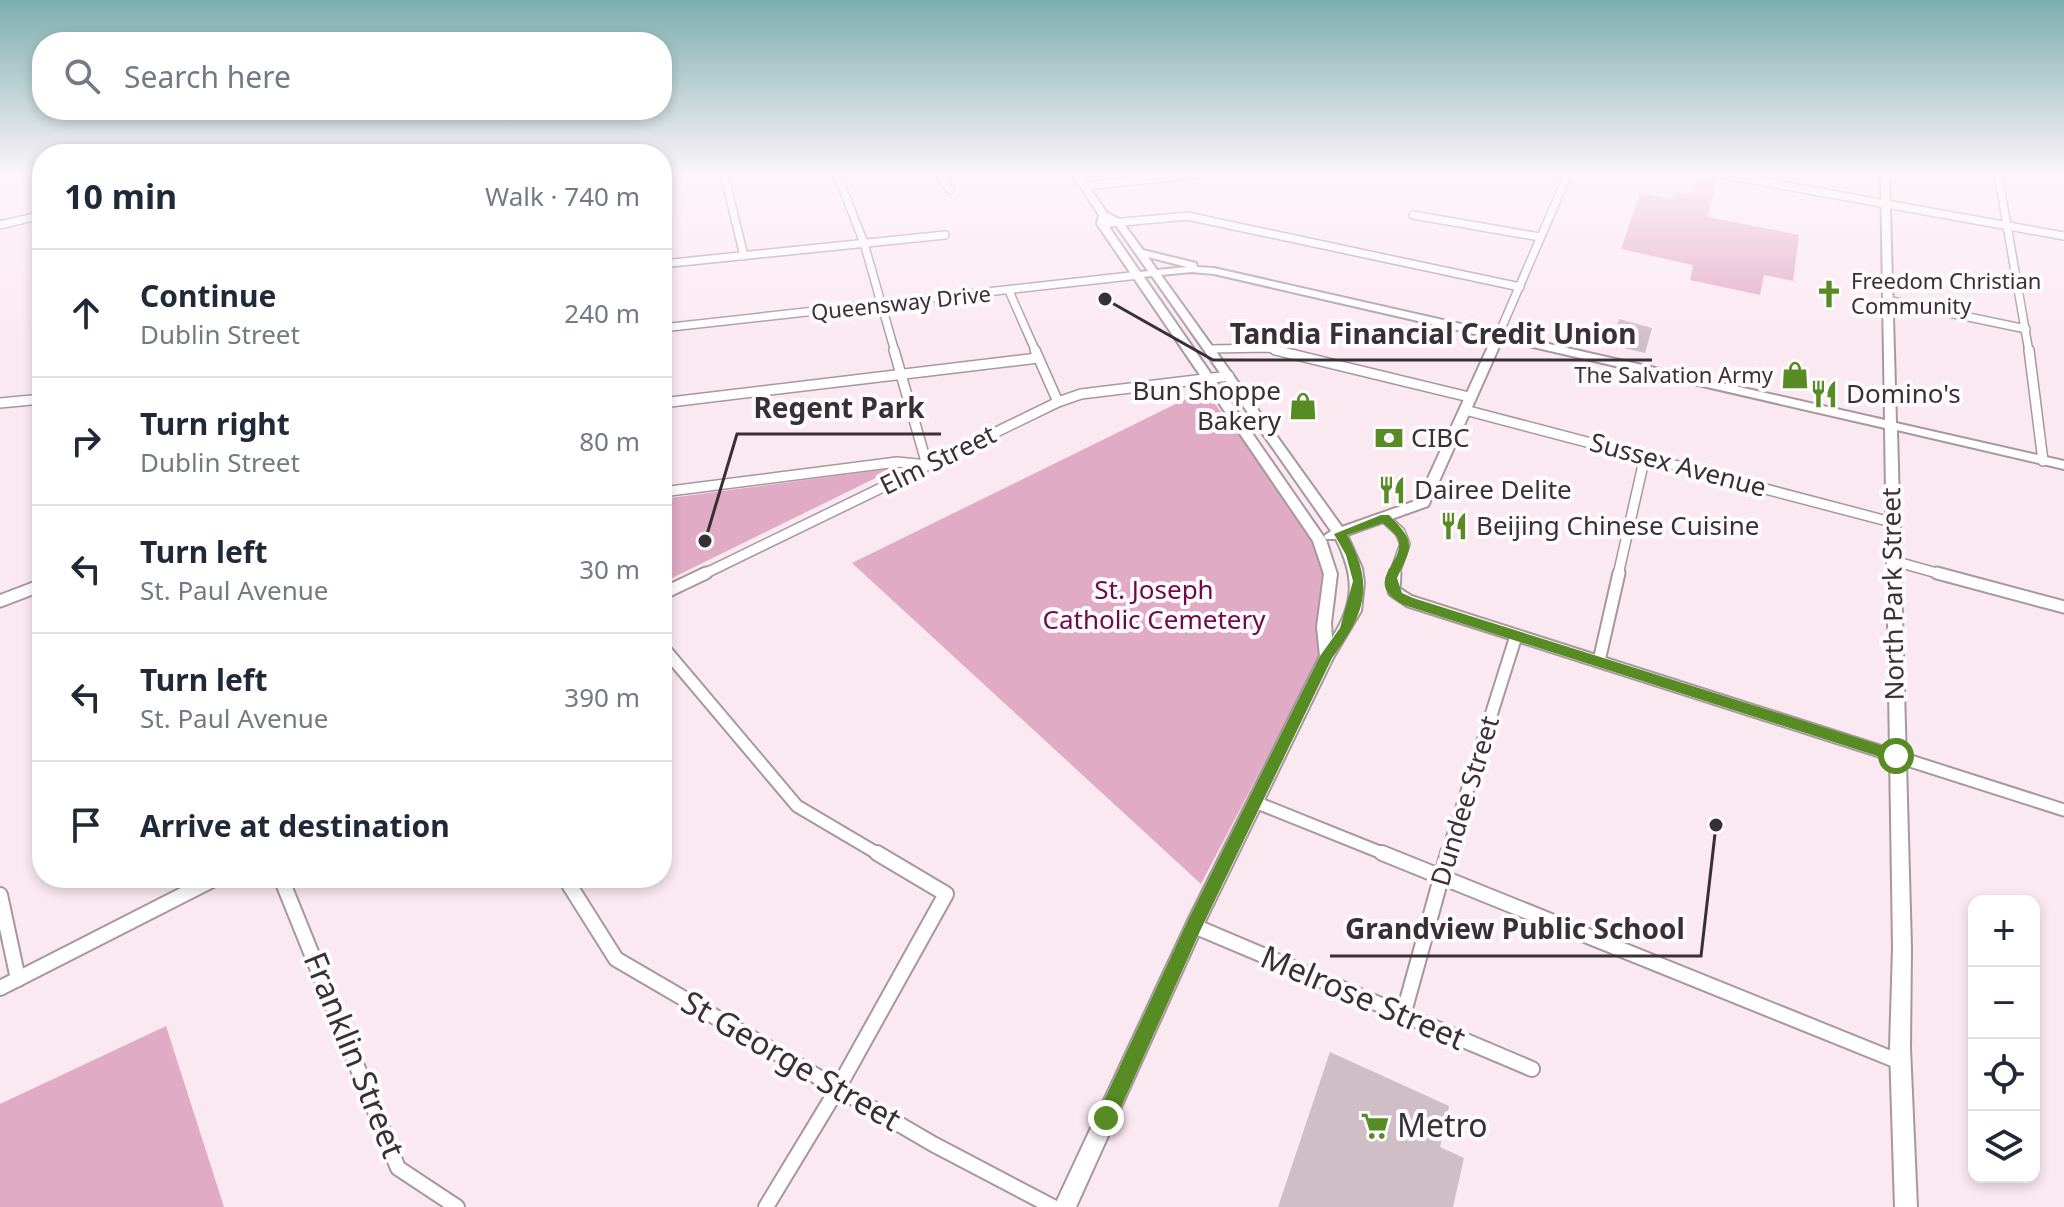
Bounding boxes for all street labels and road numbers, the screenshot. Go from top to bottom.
street label: Queensway Drive [809,278,992,326]
street label: Elm Street [874,416,1002,503]
street label: Sussex Avenue [1586,423,1770,505]
street label: North Park Street [1872,487,1912,701]
street label: Dundee Street [1421,711,1507,890]
street label: Melrose Street [1255,934,1472,1059]
street label: Franklin Street [295,945,416,1164]
street label: St George Street [674,979,909,1140]

